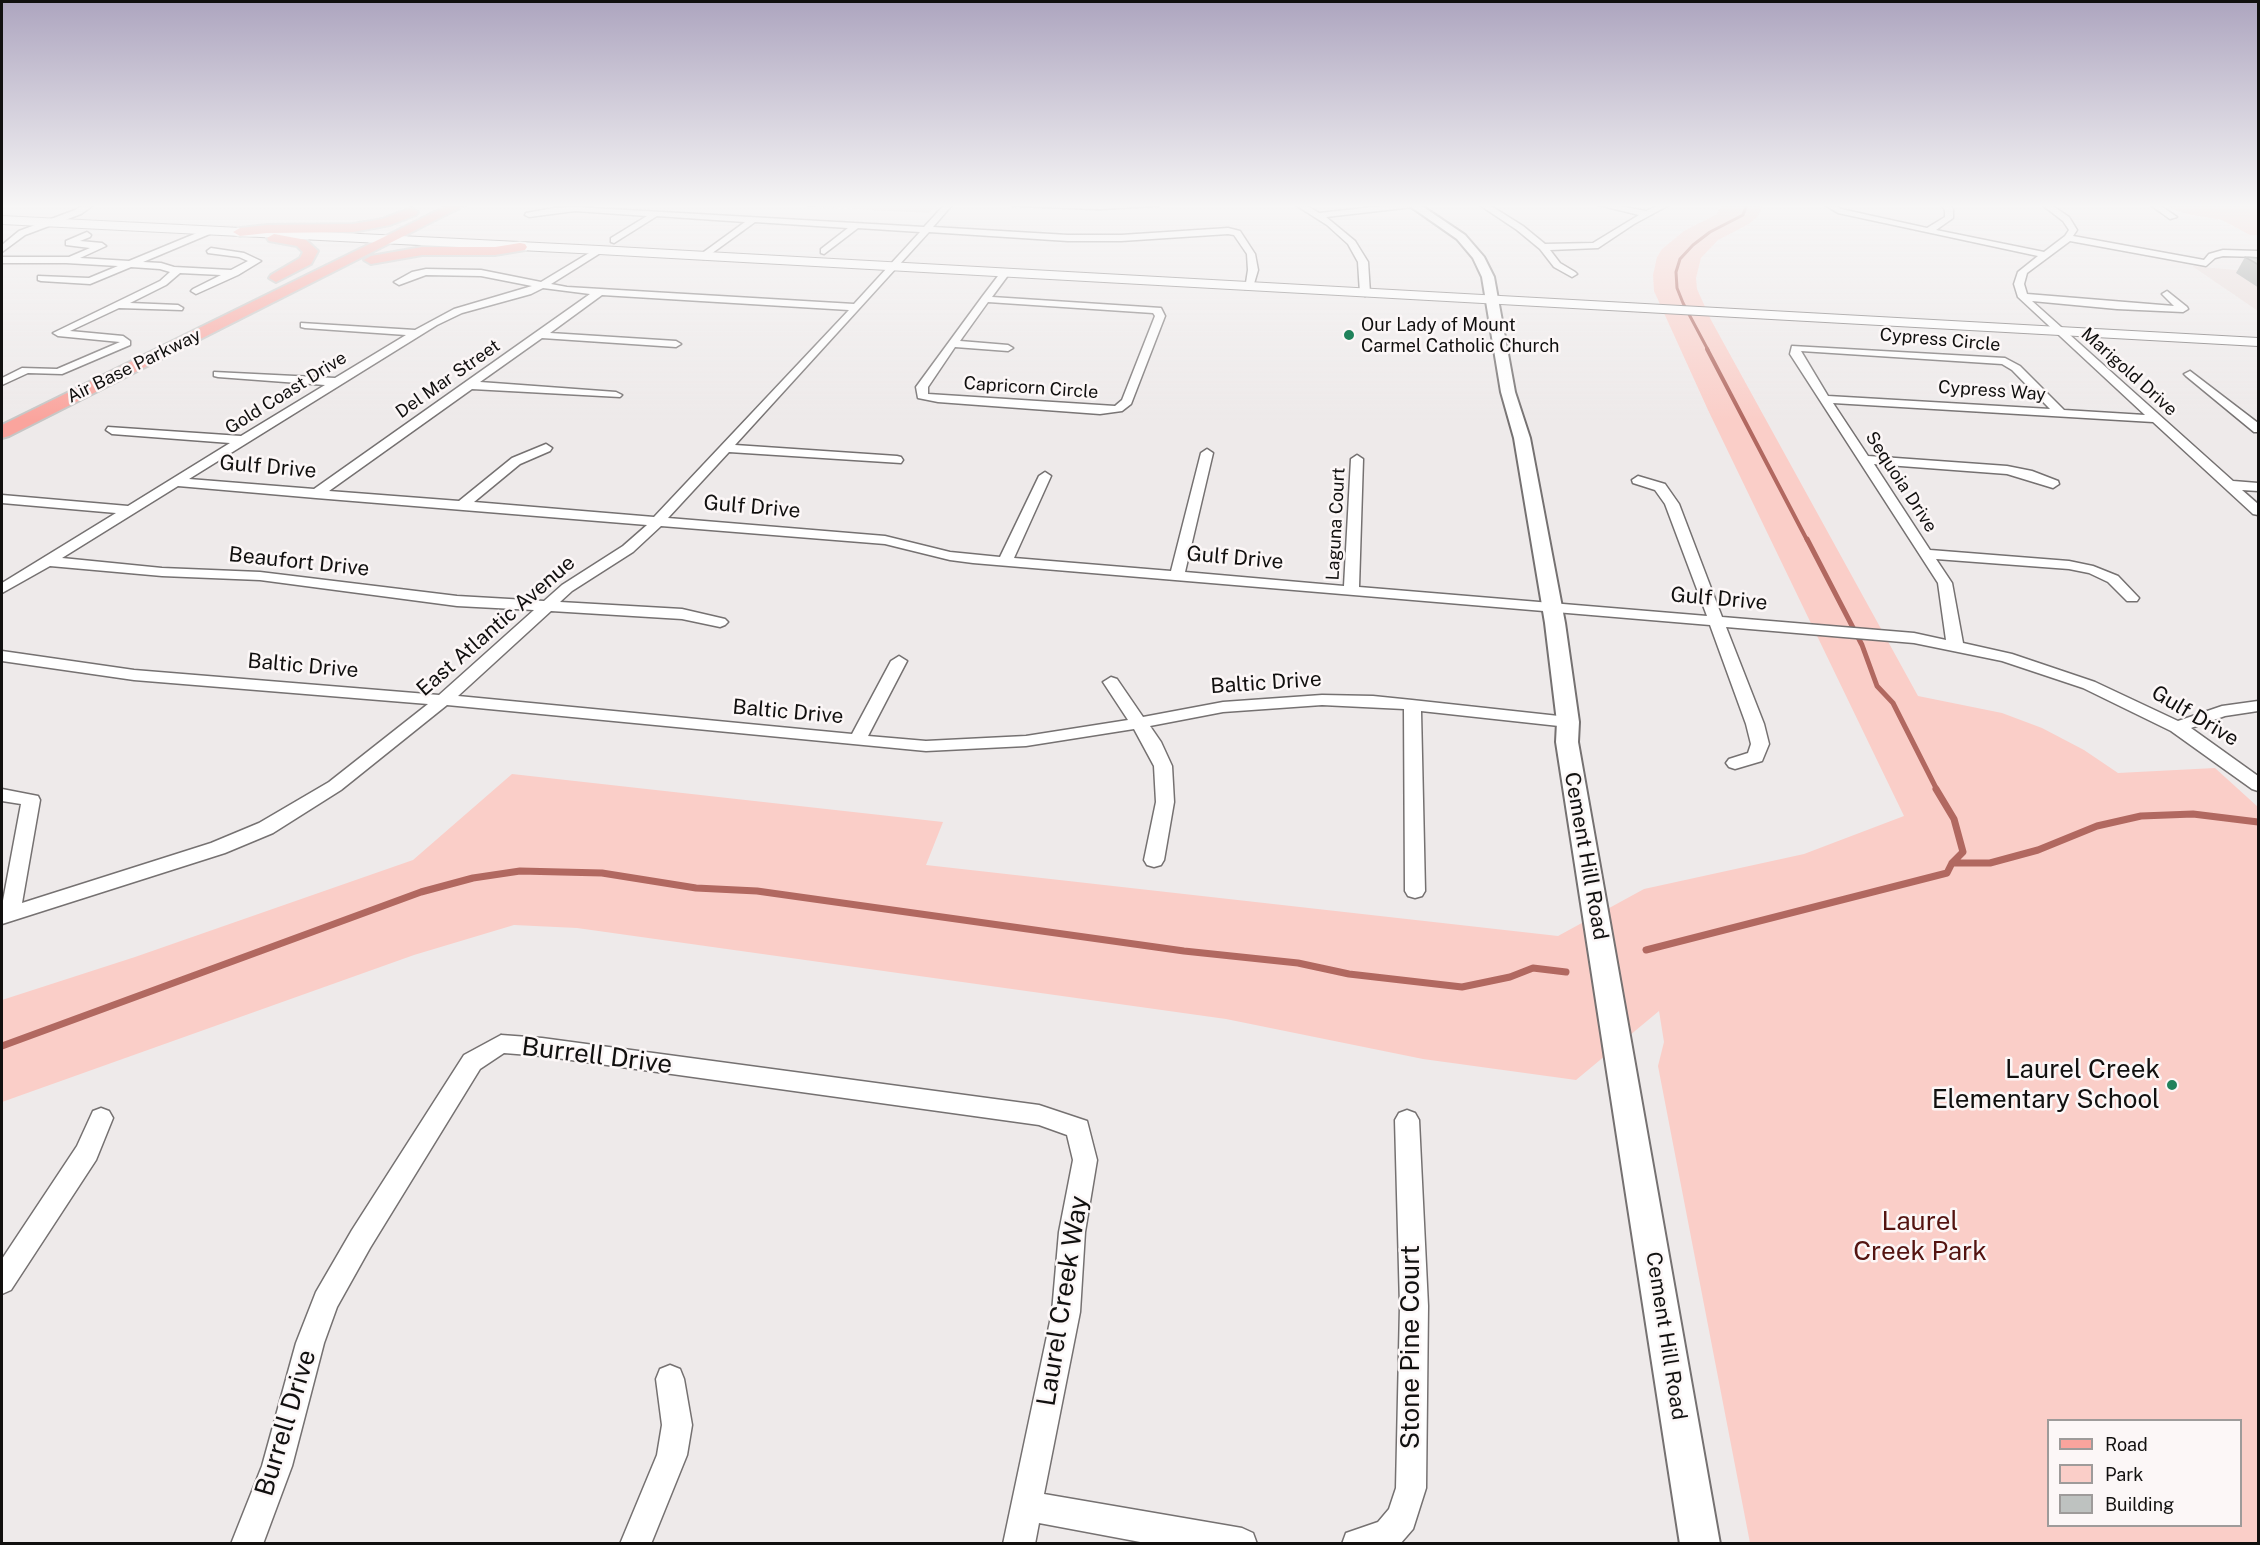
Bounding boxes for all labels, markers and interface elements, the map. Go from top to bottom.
place label: Our Lady of Mount Carmel Catholic Church [1361,314,1559,356]
street label: Marigold Drive [2077,323,2181,421]
street label: Air Base Parkway [64,324,204,408]
street label: Cypress Circle [1879,324,2001,356]
marker: Our Lady of Mount Carmel Catholic Church [1342,328,1356,342]
street label: Del Mar Street [392,335,504,423]
street label: Gold Coast Drive [221,347,351,439]
street label: Capricorn Circle [963,373,1099,403]
street label: Cypress Way [1937,376,2047,406]
street label: Sequoia Drive [1861,428,1941,536]
street label: Gulf Drive [218,450,318,484]
street label: Laguna Court [1322,467,1350,581]
street label: Gulf Drive [702,490,802,524]
street label: Gulf Drive [1185,541,1285,575]
street label: Beaufort Drive [227,542,371,582]
street label: East Atlantic Avenue [412,550,580,702]
street label: Gulf Drive [1669,582,1769,616]
street label: Baltic Drive [246,649,360,683]
street label: Baltic Drive [1210,667,1322,699]
street label: Gulf Drive [2147,680,2243,752]
street label: Baltic Drive [731,695,845,729]
street label: Cement Hill Road [1559,770,1613,942]
street label: Burrell Drive [520,1031,674,1081]
place label: Laurel Creek Elementary School [1932,1054,2160,1116]
marker: Laurel Creek Elementary School [2165,1078,2179,1092]
street label: Laurel Creek Way [1031,1193,1095,1409]
park label: Laurel Creek Park [1853,1206,1987,1268]
street label: Stone Pine Court [1395,1245,1427,1449]
street label: Cement Hill Road [1640,1250,1692,1422]
street label: Burrell Drive [249,1346,323,1500]
legend [2047,1419,2242,1527]
text: Road [2105,1434,2148,1455]
text: Park [2105,1464,2143,1485]
text: Building [2105,1494,2174,1515]

